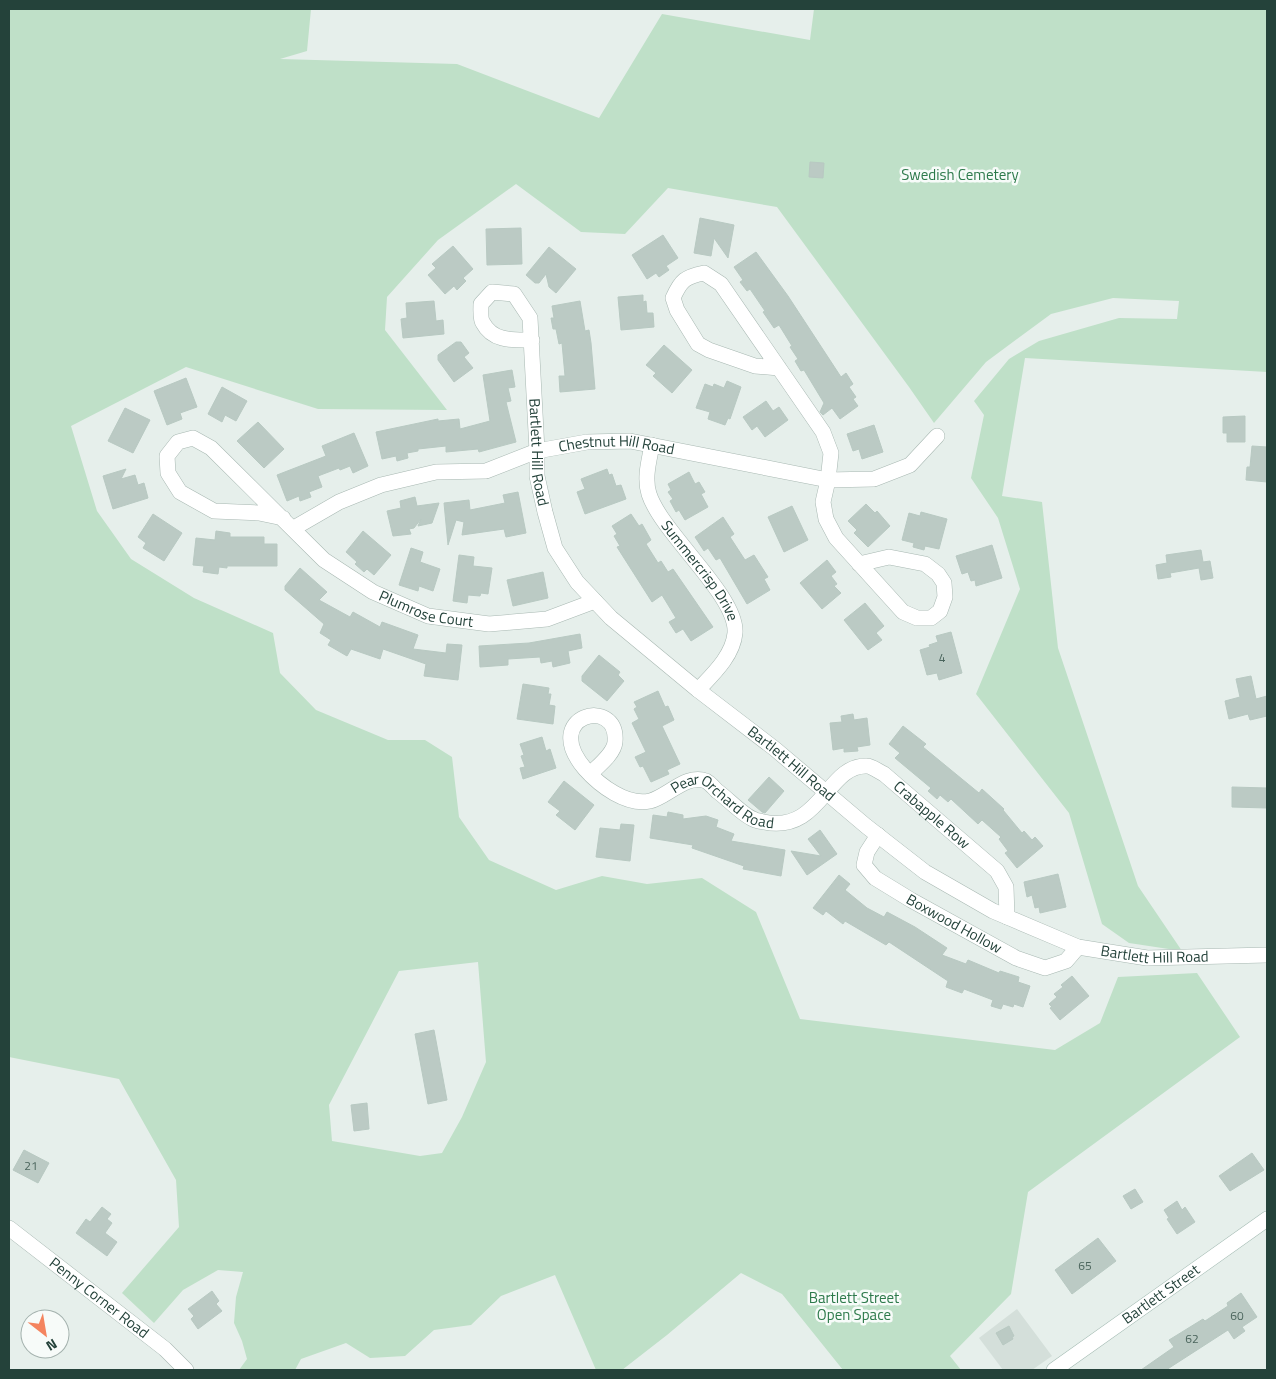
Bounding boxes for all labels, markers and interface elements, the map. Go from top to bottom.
park label: Swedish Cemetery [901,163,1019,186]
street label: Bartlett Hill Road [523,398,555,508]
street label: Chestnut Hill Road [557,429,676,460]
street label: Summercrisp Drive [656,515,745,624]
street label: Plumrose Court [375,584,475,633]
house number: 4 [939,648,946,667]
street label: Bartlett Hill Road [743,720,841,807]
street label: Pear Orchard Road [666,767,775,834]
street label: Crabapple Row [889,775,975,854]
street label: Boxwood Hollow [902,888,1006,959]
street label: Bartlett Hill Road [1099,939,1209,969]
house number: 21 [24,1156,38,1175]
street label: Penny Corner Road [45,1251,154,1344]
house number: 65 [1078,1256,1092,1275]
street label: Bartlett Street [1117,1258,1205,1329]
park label: Bartlett Street Open Space [809,1286,900,1326]
house number: 60 [1230,1306,1244,1325]
north arrow [20,1309,70,1359]
house number: 62 [1185,1329,1199,1348]
text: N [42,1334,62,1357]

